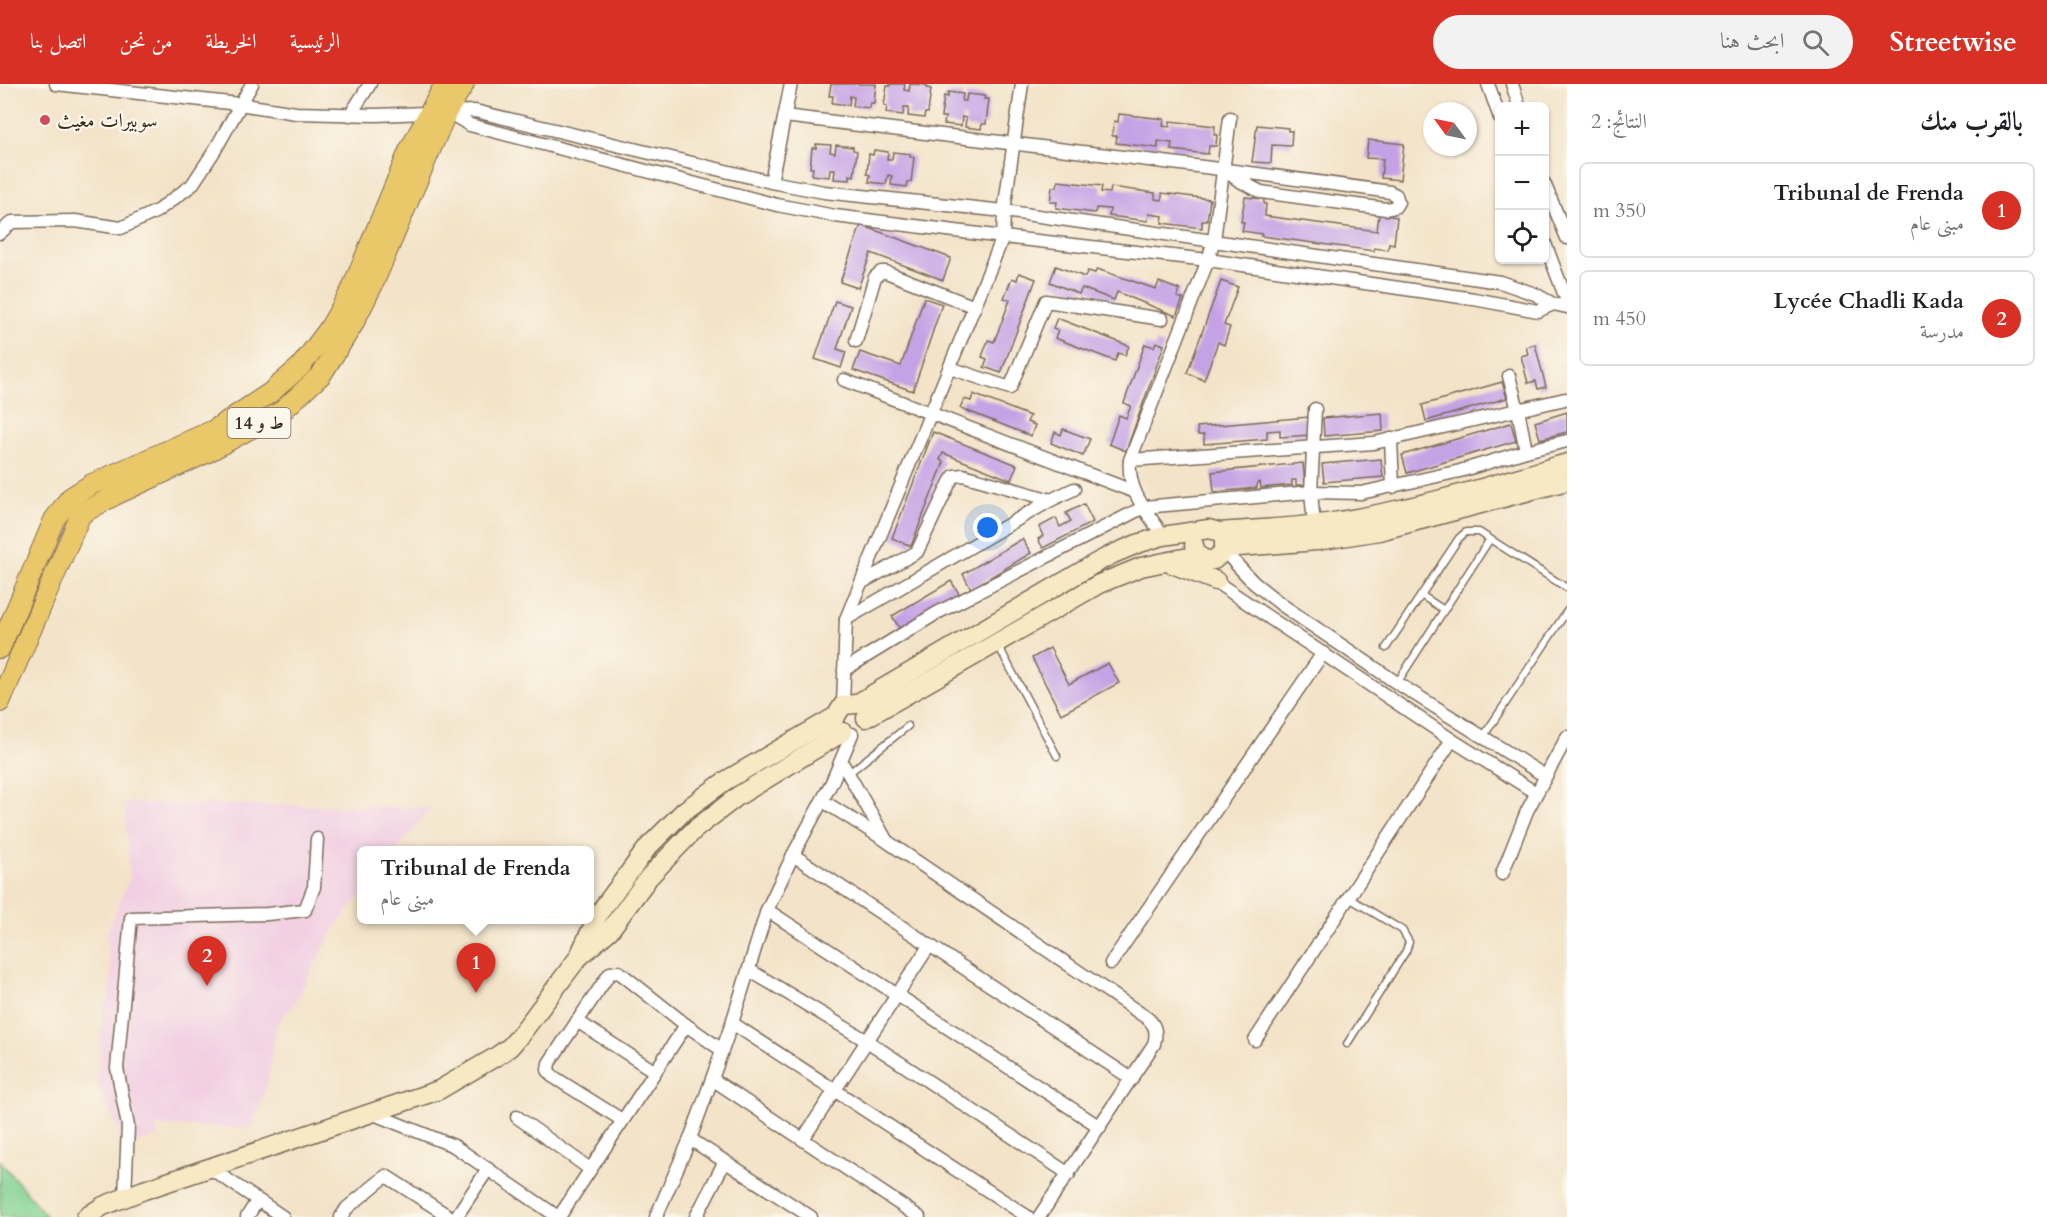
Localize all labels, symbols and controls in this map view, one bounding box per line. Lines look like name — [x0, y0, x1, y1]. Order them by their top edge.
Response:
search box — [1433, 15, 1853, 69]
text: Streetwise — [1889, 23, 2017, 61]
text: ابحث هنا — [1720, 26, 1784, 56]
icon: search — [1799, 26, 1832, 59]
text: اتصل بنا — [30, 27, 86, 56]
text: من نحن — [119, 27, 173, 56]
text: الخريطة — [206, 27, 257, 56]
text: الرئيسية — [290, 27, 340, 56]
north arrow — [1423, 102, 1477, 156]
map controls — [1495, 102, 1549, 264]
button: + — [1495, 102, 1549, 156]
text: بالقرب منك — [1920, 104, 2023, 139]
place label: سوبيرات مغيث — [57, 107, 158, 134]
text: النتائج: 2 — [1591, 108, 1647, 135]
marker: سوبيرات مغيث — [38, 113, 52, 127]
button: − — [1495, 156, 1549, 210]
text: Tribunal de Frenda — [1773, 178, 1964, 208]
text: 350 m — [1593, 197, 1646, 224]
text: 1 — [1996, 197, 2007, 224]
button: locate — [1495, 210, 1549, 264]
text: مبنى عام — [1910, 210, 1964, 237]
text: Lycée Chadli Kada — [1773, 286, 1964, 316]
text: 450 m — [1593, 305, 1646, 332]
text: 2 — [1996, 305, 2007, 332]
text: مدرسة — [1920, 318, 1964, 345]
road number: ط و 14 — [228, 408, 290, 438]
your location — [973, 513, 1002, 542]
popup — [357, 846, 594, 924]
text: Tribunal de Frenda — [380, 853, 571, 883]
text: مبنى عام — [380, 885, 434, 912]
pin: 2 — [188, 936, 226, 986]
pin: 1 — [456, 944, 496, 993]

